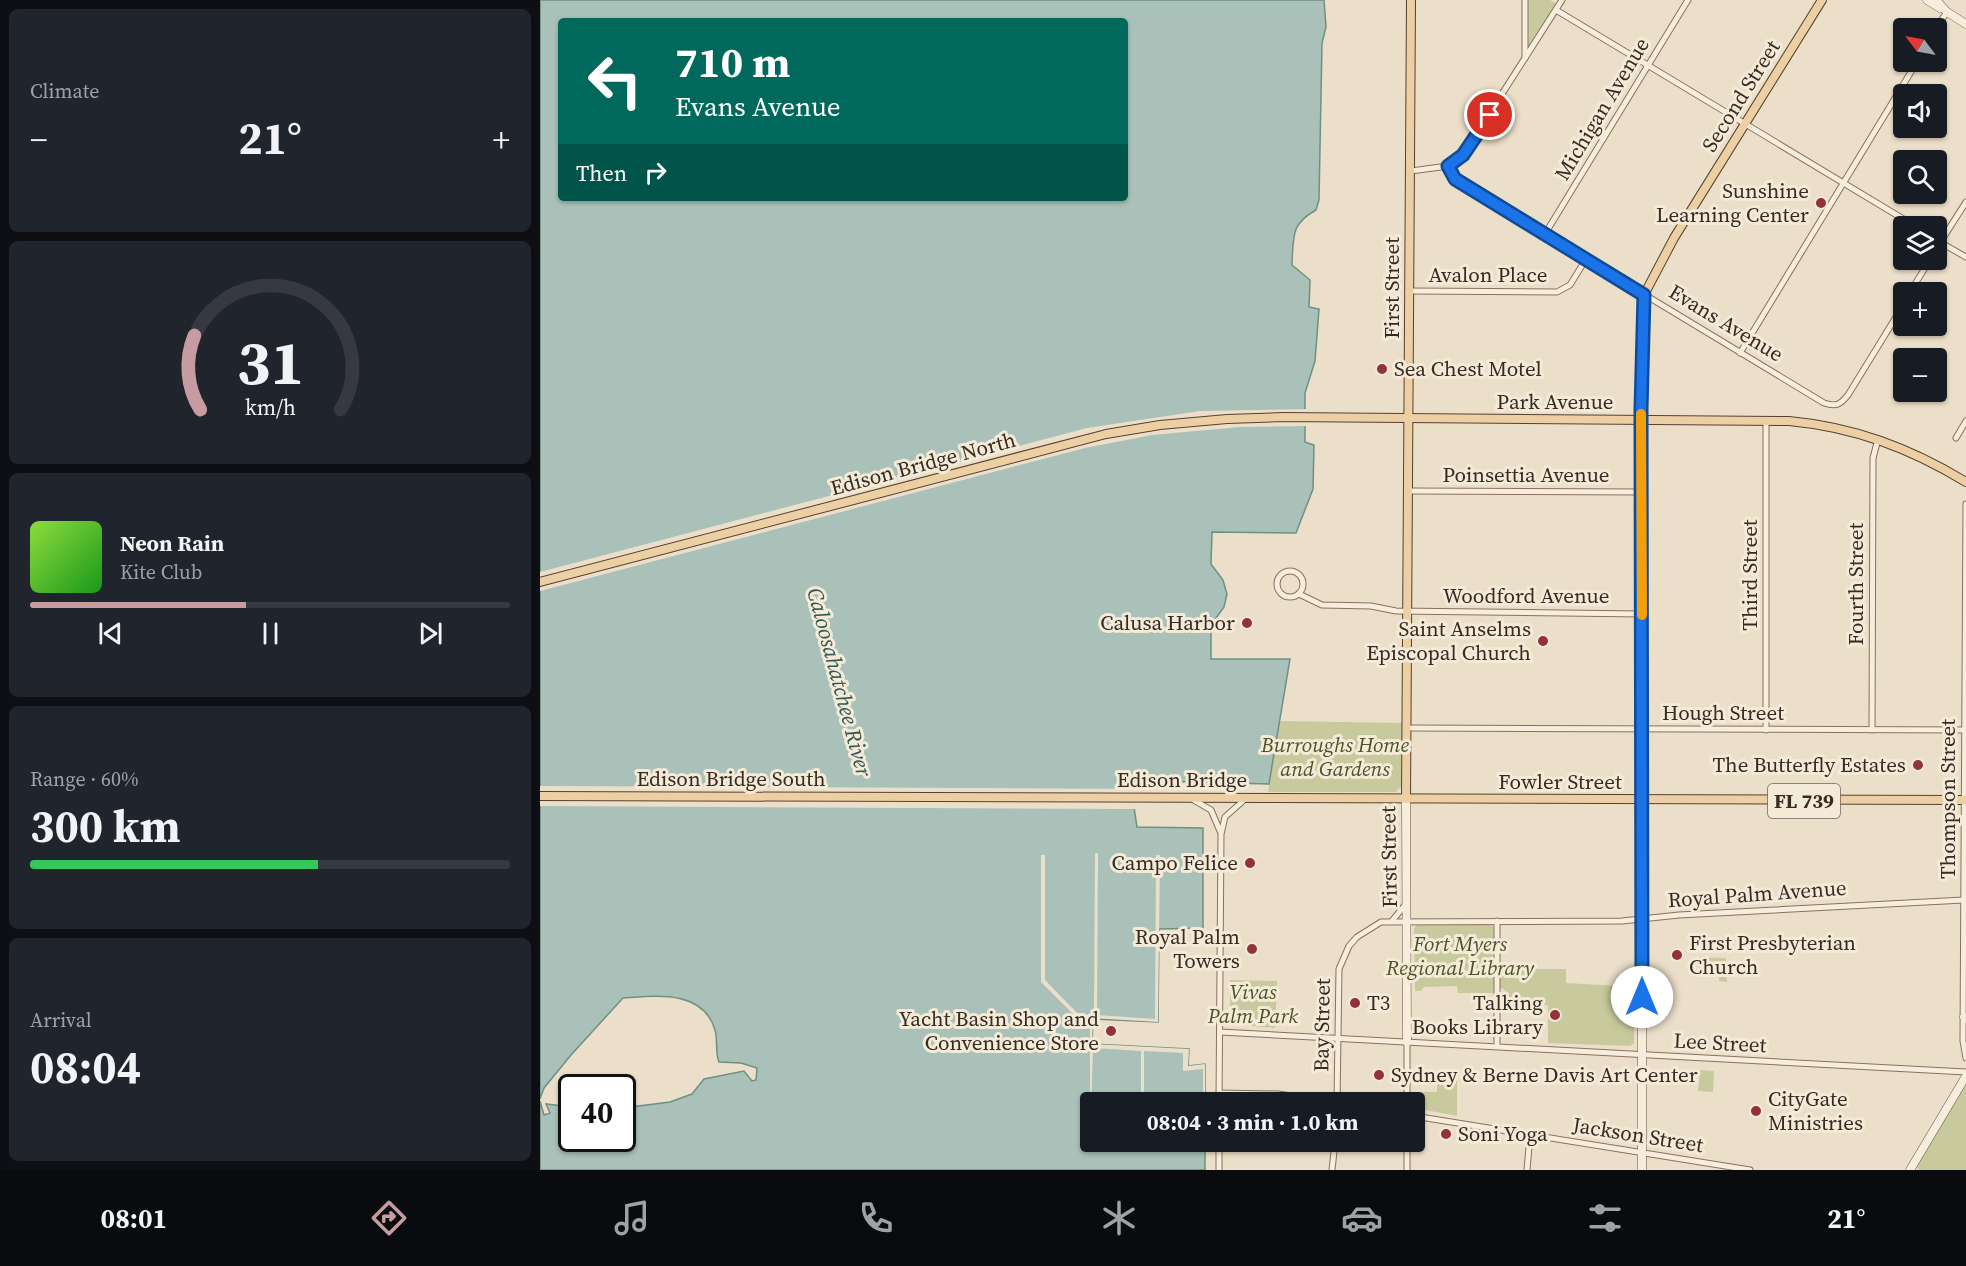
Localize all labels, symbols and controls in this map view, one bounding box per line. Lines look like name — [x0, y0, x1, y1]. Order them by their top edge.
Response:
north arrow — [1893, 18, 1947, 72]
map controls — [1893, 18, 1947, 402]
street label: Michigan Avenue — [1548, 32, 1656, 186]
text: 710 m — [675, 33, 790, 91]
street label: Second Street — [1695, 34, 1787, 157]
icon: left — [576, 42, 654, 120]
text: Climate — [30, 77, 99, 105]
button: sound — [1893, 84, 1947, 138]
text: Evans Avenue — [675, 88, 841, 125]
pin — [1464, 89, 1515, 140]
icon: arrive — [1473, 98, 1506, 131]
text: 21° — [238, 107, 302, 169]
text: − — [30, 117, 48, 162]
text: + — [492, 117, 510, 162]
button: search — [1893, 150, 1947, 204]
icon: right — [639, 156, 672, 189]
text: Then — [576, 158, 627, 188]
place label: Sunshine Learning Center — [1656, 176, 1809, 229]
marker: Sunshine Learning Center — [1814, 196, 1828, 210]
button: layers — [1893, 216, 1947, 270]
street label: First Street — [1377, 237, 1406, 339]
street label: Avalon Place — [1428, 260, 1548, 289]
street label: Evans Avenue — [1664, 277, 1789, 368]
button: + — [1893, 282, 1947, 336]
text: 31 — [236, 319, 304, 405]
button: − — [1893, 348, 1947, 402]
place label: Sea Chest Motel — [1394, 354, 1542, 383]
marker: Sea Chest Motel — [1375, 362, 1389, 376]
street label: Park Avenue — [1497, 387, 1613, 416]
text: km/h — [244, 393, 296, 422]
street label: Edison Bridge North — [827, 425, 1019, 502]
street label: Poinsettia Avenue — [1443, 460, 1609, 489]
street label: Third Street — [1735, 519, 1764, 631]
street label: Fourth Street — [1841, 522, 1870, 645]
text: Neon Rain — [120, 528, 224, 558]
text: Kite Club — [120, 558, 202, 586]
street label: Woodford Avenue — [1443, 581, 1609, 610]
water label: Caloosahatchee River — [800, 584, 880, 781]
place label: Calusa Harbor — [1100, 608, 1235, 637]
place label: Saint Anselms Episcopal Church — [1366, 614, 1531, 667]
marker: Calusa Harbor — [1240, 616, 1254, 630]
icon: previous — [94, 617, 127, 650]
icon: pause — [254, 617, 287, 650]
icon: next — [414, 617, 447, 650]
marker: Saint Anselms Episcopal Church — [1536, 634, 1550, 648]
street label: Hough Street — [1662, 698, 1784, 727]
street label: Thompson Street — [1933, 719, 1962, 879]
park label: Burroughs Home and Gardens — [1260, 730, 1410, 783]
place label: The Butterfly Estates — [1712, 750, 1906, 779]
marker: The Butterfly Estates — [1911, 758, 1925, 772]
street label: Edison Bridge South — [636, 764, 826, 793]
text: Range · 60% — [30, 765, 139, 793]
street label: Edison Bridge — [1117, 765, 1247, 794]
street label: Fowler Street — [1498, 767, 1622, 796]
road number: FL 739 — [1768, 784, 1840, 818]
text: 300 km — [30, 795, 181, 857]
street label: First Street — [1373, 806, 1404, 908]
place label: Campo Felice — [1112, 848, 1238, 877]
marker: Campo Felice — [1243, 856, 1257, 870]
street label: Royal Palm Avenue — [1667, 873, 1847, 914]
place label: Royal Palm Towers — [1135, 922, 1240, 975]
place label: First Presbyterian Church — [1689, 928, 1856, 981]
park label: Fort Myers Regional Library — [1385, 929, 1535, 982]
marker: Royal Palm Towers — [1245, 942, 1259, 956]
marker: First Presbyterian Church — [1670, 948, 1684, 962]
position arrow — [1610, 965, 1674, 1029]
park label: Vivas Palm Park — [1207, 977, 1298, 1030]
street label: Bay Street — [1306, 978, 1337, 1072]
place label: T3 — [1367, 988, 1390, 1017]
place label: Talking Books Library — [1412, 988, 1543, 1041]
marker: T3 — [1348, 996, 1362, 1010]
place label: Yacht Basin Shop and Convenience Store — [899, 1004, 1099, 1057]
text: Arrival — [30, 1006, 92, 1034]
marker: Talking Books Library — [1548, 1008, 1562, 1022]
marker: Yacht Basin Shop and Convenience Store — [1104, 1024, 1118, 1038]
street label: Lee Street — [1673, 1026, 1767, 1059]
text: 08:04 — [30, 1036, 141, 1098]
place label: Sydney & Berne Davis Art Center — [1391, 1060, 1698, 1089]
marker: Sydney & Berne Davis Art Center — [1372, 1068, 1386, 1082]
speed limit sign: 40 — [558, 1074, 636, 1152]
place label: CityGate Ministries — [1768, 1084, 1863, 1137]
marker: CityGate Ministries — [1749, 1104, 1763, 1118]
text: 08:04 · 3 min · 1.0 km — [1147, 1107, 1358, 1137]
street label: Jackson Street — [1570, 1110, 1706, 1159]
place label: Soni Yoga — [1458, 1119, 1548, 1148]
marker: Soni Yoga — [1439, 1127, 1453, 1141]
icon: directions — [368, 1197, 410, 1239]
icon: music — [611, 1197, 653, 1239]
icon: phone — [855, 1197, 897, 1239]
icon: climate — [1098, 1197, 1140, 1239]
icon: car — [1341, 1197, 1383, 1239]
icon: filters — [1584, 1197, 1626, 1239]
text: 08:01 — [101, 1200, 167, 1237]
text: 21° — [1827, 1200, 1865, 1237]

